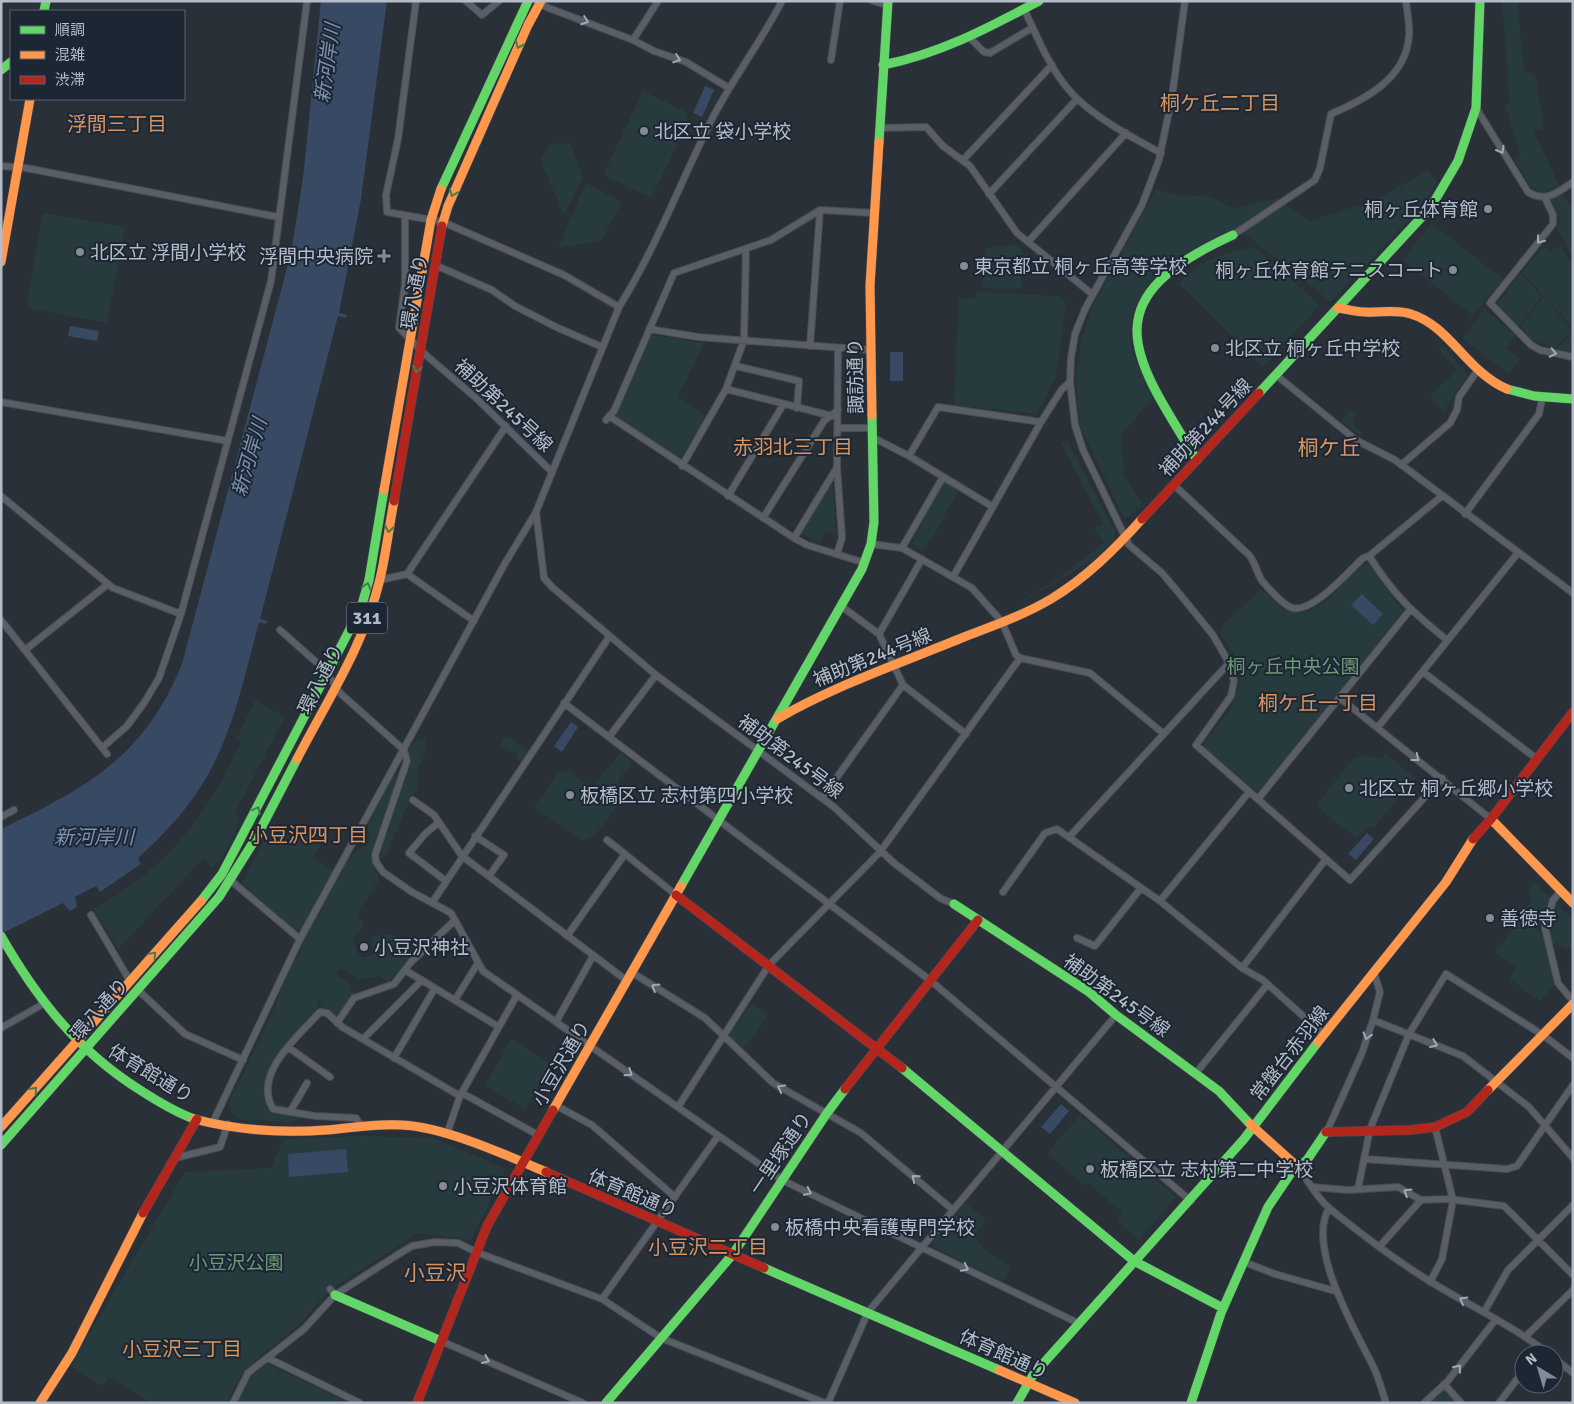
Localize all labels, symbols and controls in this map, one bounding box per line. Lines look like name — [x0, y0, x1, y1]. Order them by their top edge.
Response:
legend — [10, 10, 185, 100]
one-way arrow — [580, 15, 589, 25]
water label: 新河岸川 — [310, 20, 346, 104]
text: 順調 — [55, 21, 85, 39]
one-way arrow — [514, 40, 525, 49]
text: 混雑 — [55, 46, 85, 64]
one-way arrow — [673, 53, 681, 63]
text: 渋滞 — [55, 71, 85, 89]
district label: 桐ケ丘二丁目 — [1160, 91, 1280, 116]
district label: 浮間三丁目 — [67, 112, 167, 137]
place label: 北区立 袋小学校 — [654, 120, 791, 144]
marker: 北区立 袋小学校 — [638, 125, 650, 137]
one-way arrow — [1495, 144, 1505, 153]
one-way arrow — [449, 188, 459, 197]
place label: 桐ヶ丘体育館 — [1364, 198, 1478, 222]
marker: 桐ヶ丘体育館 — [1482, 203, 1494, 215]
one-way arrow — [1537, 235, 1546, 244]
place label: 北区立 浮間小学校 — [90, 241, 246, 265]
place label: 浮間中央病院 — [259, 245, 373, 269]
marker: 北区立 浮間小学校 — [74, 246, 86, 258]
marker: 浮間中央病院 — [377, 249, 391, 263]
street label: 環八通り — [397, 253, 433, 332]
place label: 東京都立 桐ヶ丘高等学校 — [974, 255, 1187, 279]
place label: 桐ヶ丘体育館テニスコート — [1215, 259, 1443, 283]
marker: 東京都立 桐ヶ丘高等学校 — [958, 260, 970, 272]
marker: 桐ヶ丘体育館テニスコート — [1447, 264, 1459, 276]
place label: 北区立 桐ヶ丘中学校 — [1225, 337, 1400, 361]
street label: 諏訪通り — [843, 338, 869, 414]
marker: 北区立 桐ヶ丘中学校 — [1209, 342, 1221, 354]
one-way arrow — [1549, 347, 1558, 358]
street label: 補助第245号線 — [449, 354, 557, 457]
one-way arrow — [412, 365, 422, 373]
street label: 補助第244号線 — [1154, 374, 1257, 482]
water label: 新河岸川 — [226, 413, 273, 499]
district label: 赤羽北三丁目 — [733, 435, 853, 460]
district label: 桐ケ丘 — [1298, 435, 1361, 461]
one-way arrow — [384, 525, 394, 534]
one-way arrow — [362, 582, 372, 591]
road number: 311 — [347, 602, 387, 634]
street label: 補助第244号線 — [810, 623, 935, 693]
street label: 環八通り — [293, 640, 349, 719]
park label: 桐ヶ丘中央公園 — [1226, 655, 1360, 679]
district label: 桐ケ丘一丁目 — [1258, 691, 1378, 716]
street label: 補助第245号線 — [733, 709, 848, 804]
one-way arrow — [1410, 752, 1419, 760]
place label: 北区立 桐ヶ丘郷小学校 — [1359, 777, 1553, 801]
marker: 北区立 桐ヶ丘郷小学校 — [1343, 782, 1355, 794]
place label: 板橋区立 志村第四小学校 — [580, 784, 793, 808]
marker: 板橋区立 志村第四小学校 — [564, 789, 576, 801]
one-way arrow — [251, 806, 261, 815]
district label: 小豆沢四丁目 — [248, 823, 368, 848]
water label: 新河岸川 — [54, 825, 136, 850]
place label: 善徳寺 — [1500, 907, 1557, 931]
marker: 善徳寺 — [1484, 912, 1496, 924]
place label: 小豆沢神社 — [374, 936, 469, 960]
marker: 小豆沢神社 — [358, 941, 370, 953]
street label: 補助第245号線 — [1058, 949, 1174, 1042]
one-way arrow — [147, 952, 156, 961]
street label: 環八通り — [65, 973, 134, 1046]
one-way arrow — [652, 983, 661, 993]
street label: 常盤台赤羽線 — [1245, 1001, 1334, 1106]
street label: 小豆沢通り — [528, 1016, 596, 1111]
one-way arrow — [1363, 1032, 1373, 1040]
one-way arrow — [1429, 1038, 1438, 1049]
street label: 体育館通り — [104, 1039, 197, 1109]
one-way arrow — [623, 1067, 633, 1076]
one-way arrow — [778, 1084, 787, 1094]
one-way arrow — [28, 1087, 37, 1096]
street label: 一里塚通り — [744, 1107, 817, 1200]
place label: 板橋区立 志村第二中学校 — [1100, 1158, 1313, 1182]
marker: 板橋区立 志村第二中学校 — [1084, 1163, 1096, 1175]
street label: 体育館通り — [584, 1164, 681, 1224]
place label: 小豆沢体育館 — [453, 1175, 567, 1199]
one-way arrow — [912, 1175, 921, 1184]
marker: 小豆沢体育館 — [437, 1180, 449, 1192]
one-way arrow — [803, 1186, 812, 1197]
one-way arrow — [1403, 1189, 1412, 1199]
place label: 板橋中央看護専門学校 — [785, 1216, 975, 1240]
marker: 板橋中央看護専門学校 — [769, 1221, 781, 1233]
district label: 小豆沢二丁目 — [648, 1235, 768, 1260]
park label: 小豆沢公園 — [188, 1251, 284, 1275]
district label: 小豆沢 — [404, 1260, 467, 1286]
one-way arrow — [960, 1262, 969, 1272]
one-way arrow — [1459, 1297, 1468, 1307]
street label: 体育館通り — [955, 1325, 1052, 1385]
district label: 小豆沢三丁目 — [122, 1337, 242, 1362]
north arrow — [1514, 1344, 1564, 1394]
text: N — [1522, 1349, 1540, 1369]
one-way arrow — [481, 1354, 490, 1365]
one-way arrow — [1452, 1365, 1460, 1374]

